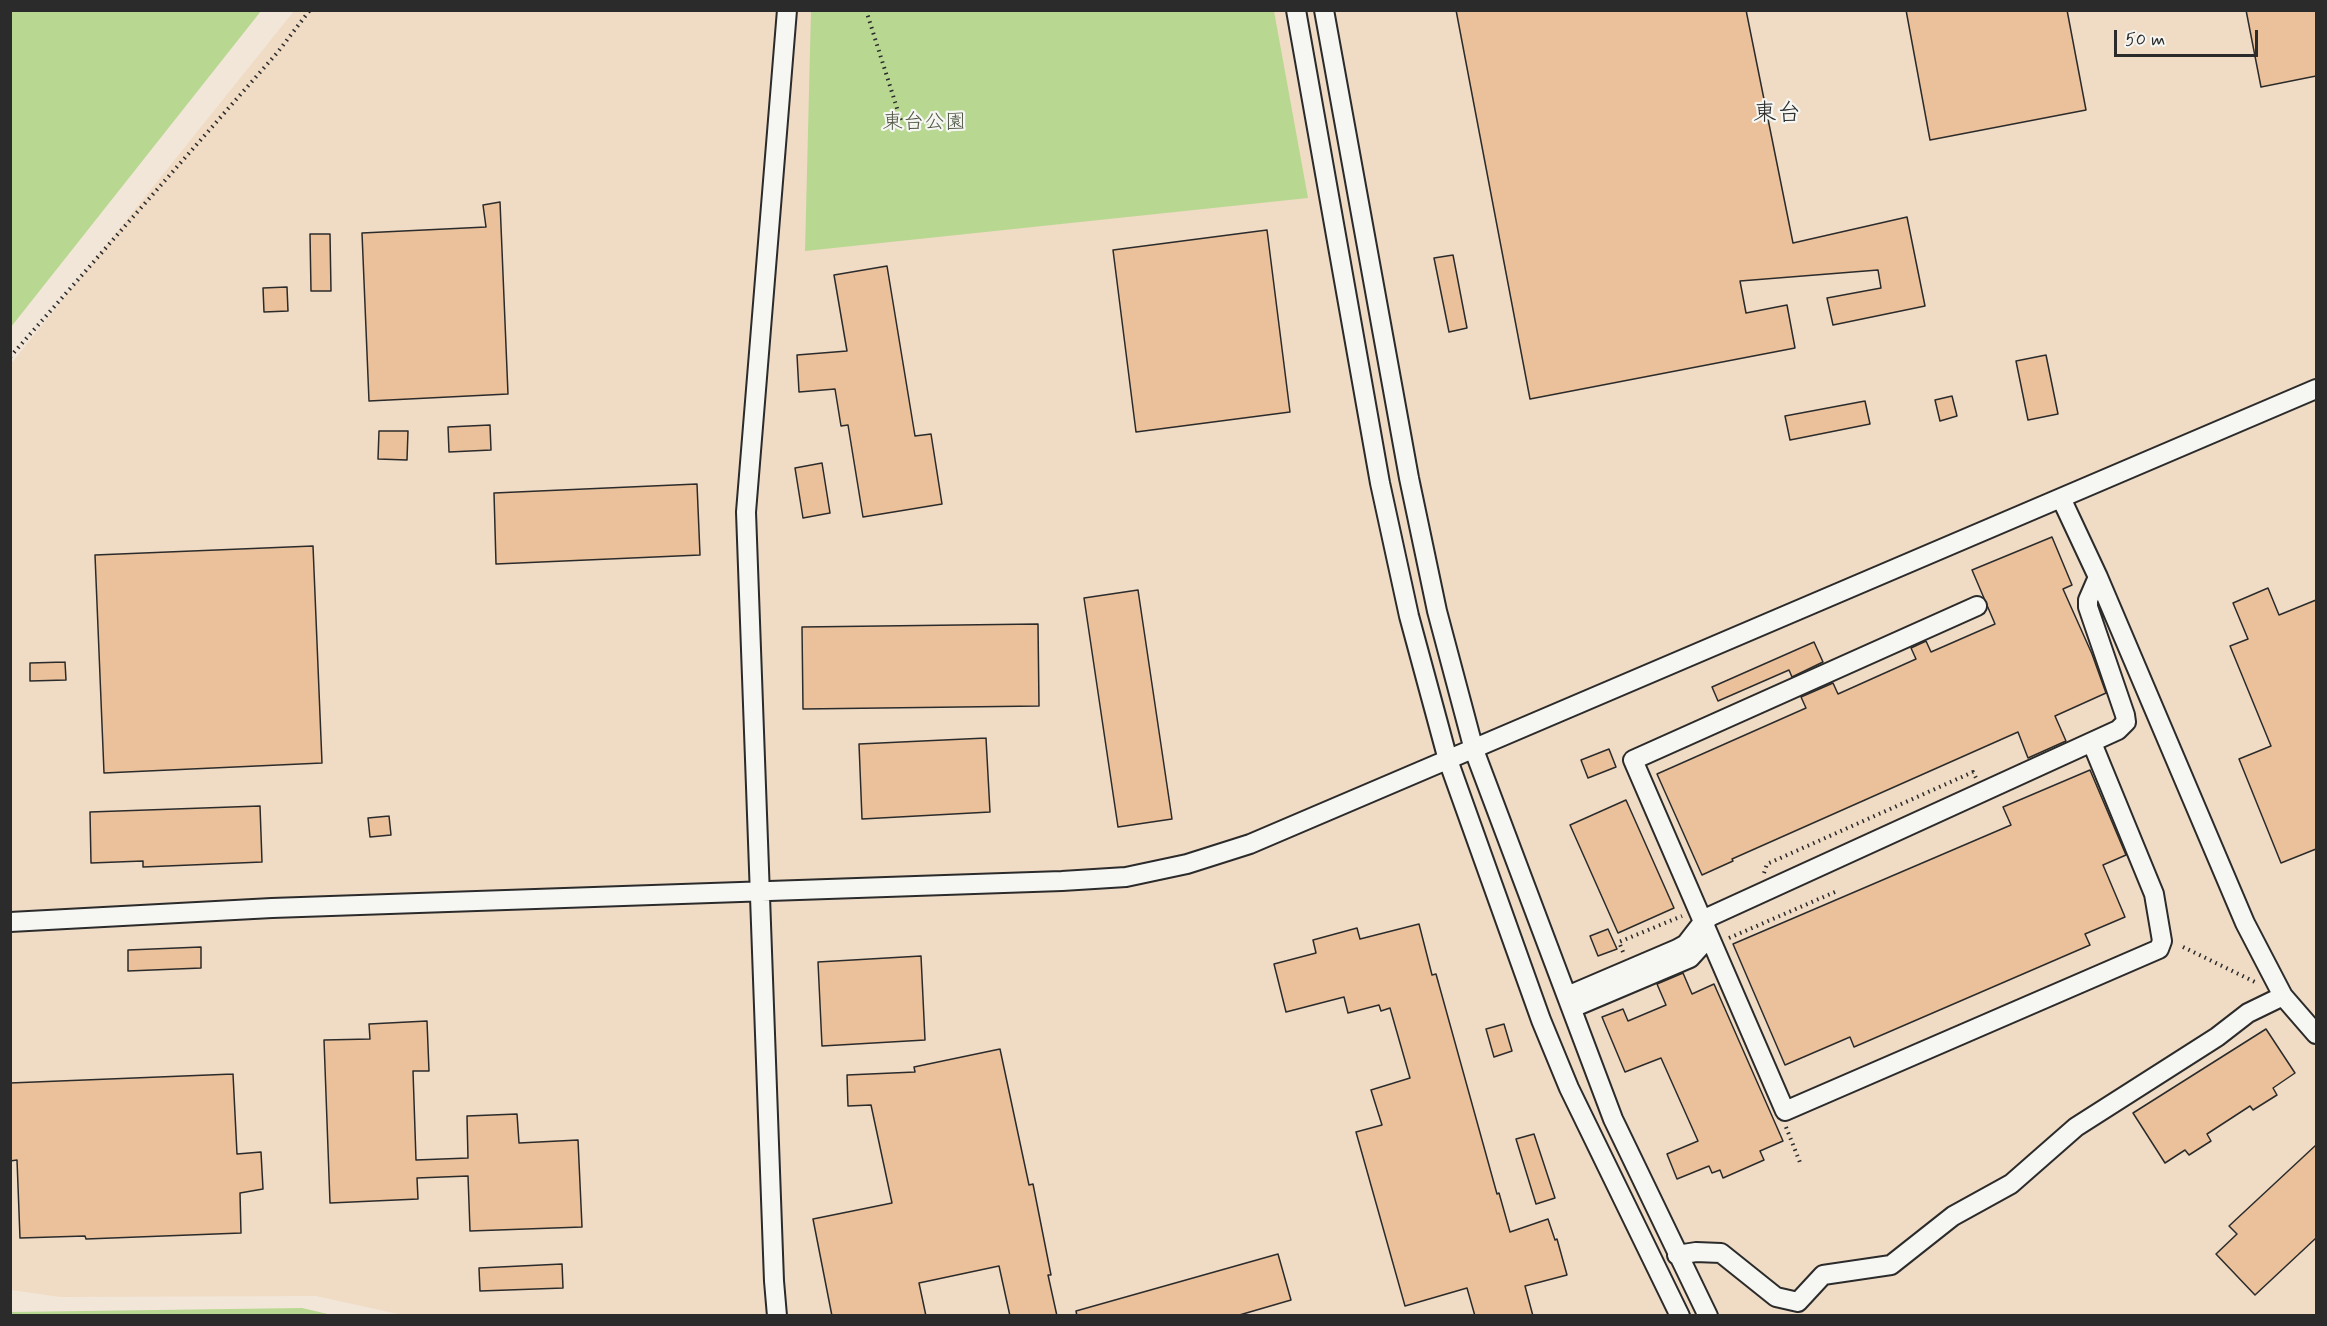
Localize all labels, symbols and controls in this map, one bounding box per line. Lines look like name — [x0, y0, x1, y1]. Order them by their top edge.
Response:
scale bar — [2117, 18, 2261, 56]
text: 50 m — [2125, 28, 2165, 52]
district label: 東台 — [1753, 101, 1801, 129]
park label: 東台公園 — [882, 111, 966, 137]

